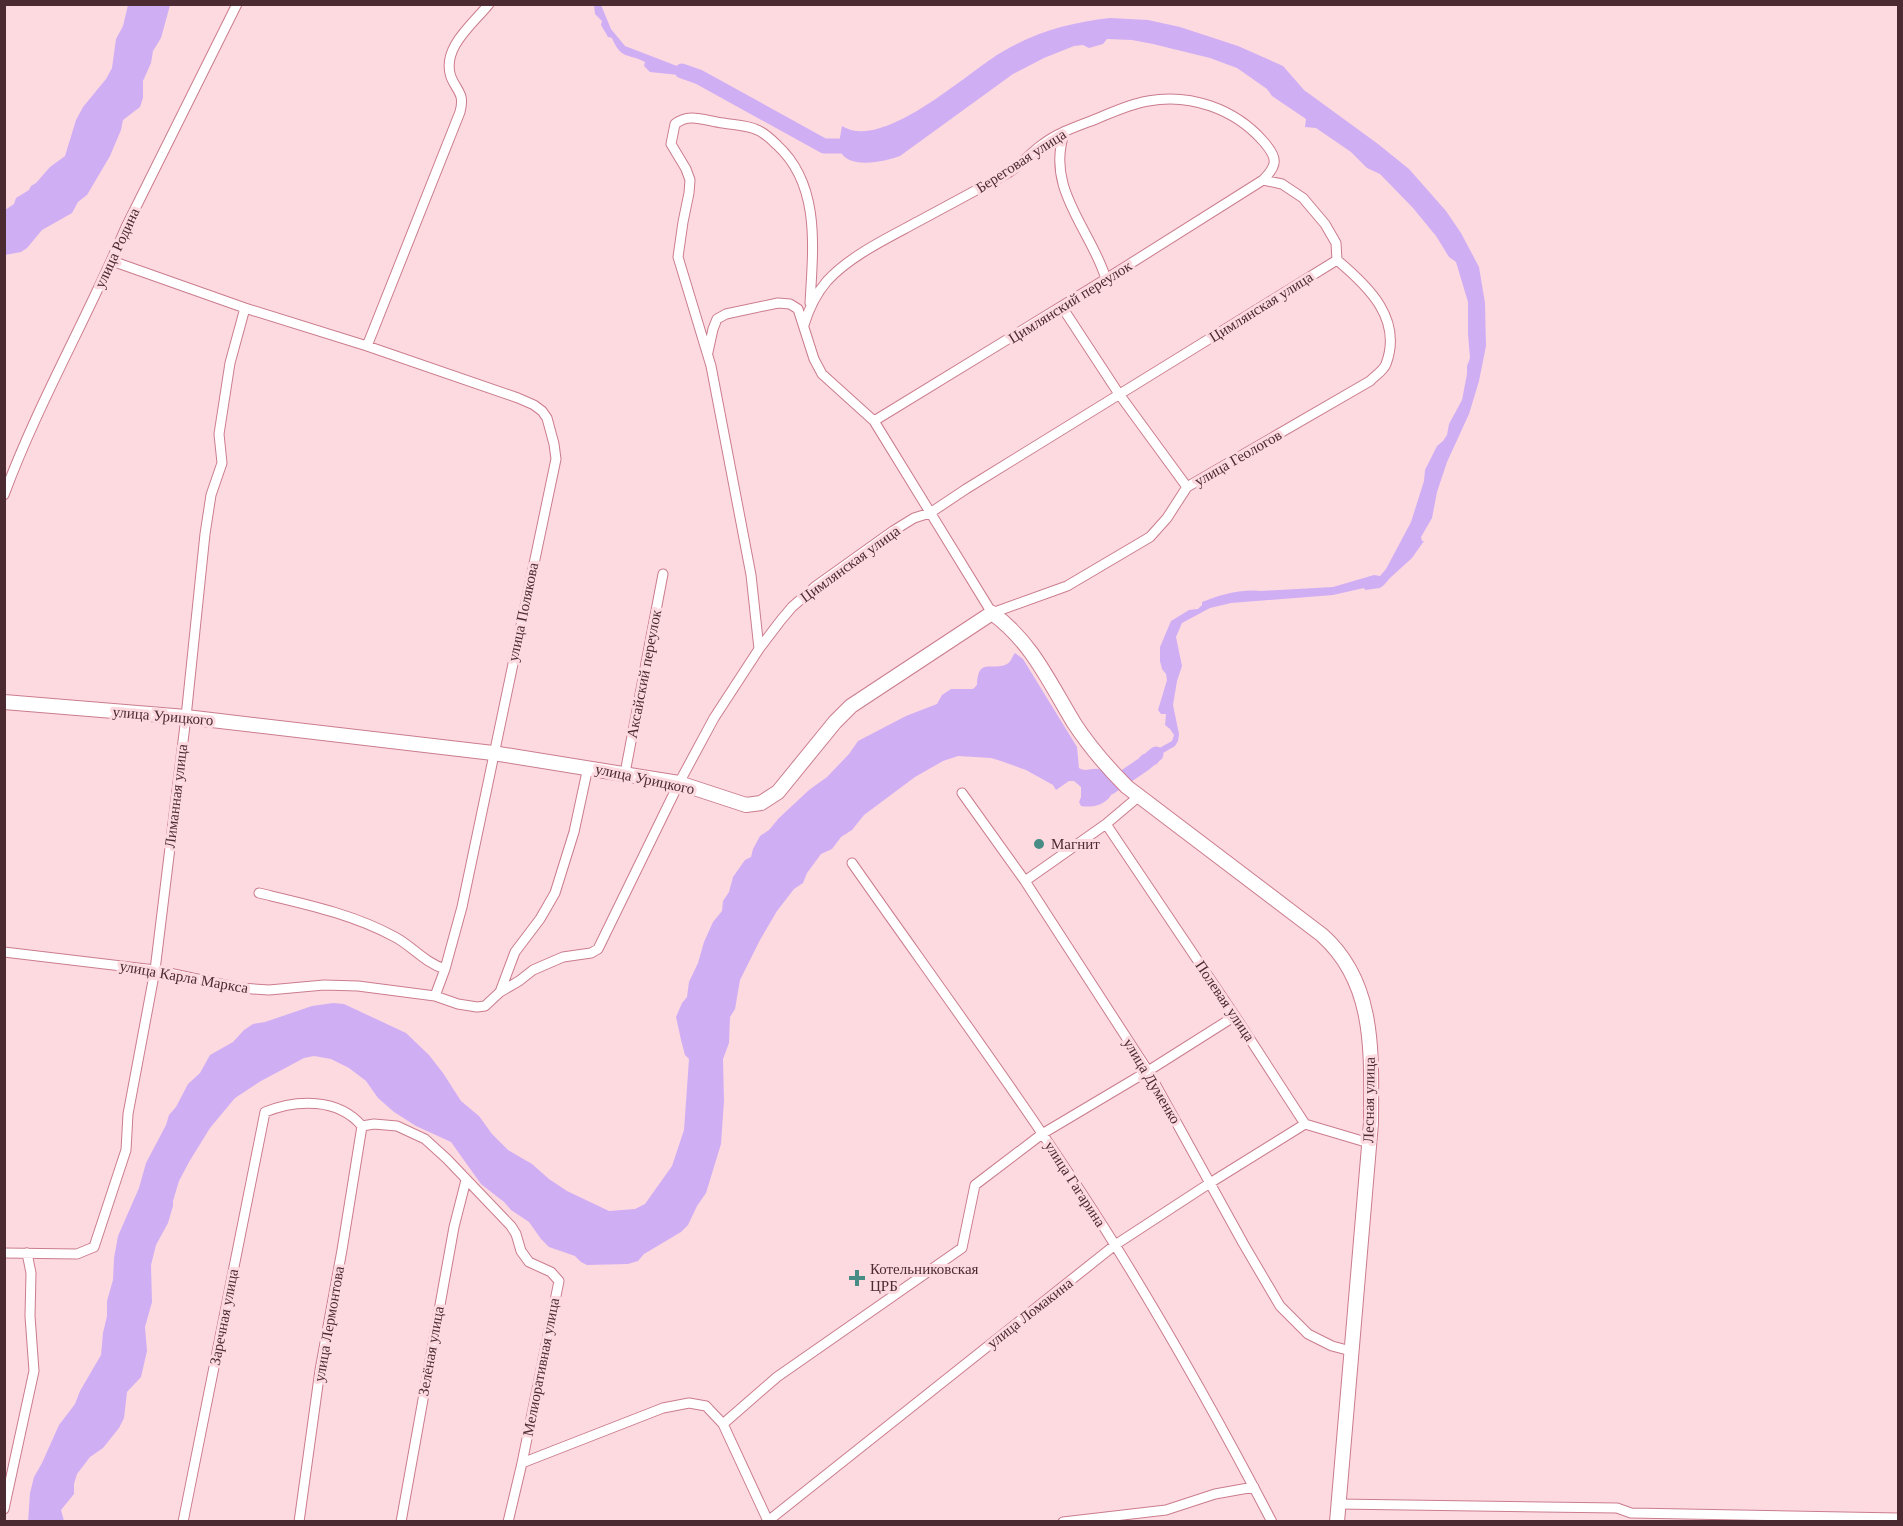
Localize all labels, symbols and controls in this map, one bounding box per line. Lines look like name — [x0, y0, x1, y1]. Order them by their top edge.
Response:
street label: Береговая улица — [973, 126, 1069, 196]
street label: улица Родина — [92, 205, 143, 290]
street label: Цимлянский переулок — [1006, 257, 1135, 346]
street label: Цимлянская улица — [1206, 269, 1316, 345]
street label: улица Геологов — [1192, 427, 1284, 489]
street label: Цимлянская улица — [797, 522, 903, 605]
street label: улица Полякова — [505, 561, 541, 663]
street label: Аксайский переулок — [624, 608, 664, 740]
street label: улица Урицкого — [112, 704, 214, 728]
street label: Лиманная улица — [162, 743, 190, 849]
street label: улица Урицкого — [594, 761, 696, 797]
place label: Магнит — [1051, 836, 1100, 852]
marker: Магнит — [1032, 837, 1046, 851]
street label: улица Карла Маркса — [118, 958, 250, 996]
street label: Полевая улица — [1192, 958, 1258, 1045]
street label: улица Думенко — [1120, 1036, 1184, 1126]
street label: Лесная улица — [1360, 1056, 1378, 1143]
street label: улица Гагарина — [1041, 1138, 1109, 1230]
place label: Котельниковская ЦРБ — [870, 1261, 979, 1294]
street label: улица Лермонтова — [311, 1265, 347, 1383]
street label: Заречная улица — [207, 1267, 241, 1367]
marker: Котельниковская ЦРБ — [848, 1269, 866, 1287]
street label: улица Ломакина — [984, 1275, 1076, 1351]
street label: Мелиоративная улица — [520, 1296, 562, 1438]
street label: Зелёная улица — [415, 1305, 447, 1397]

